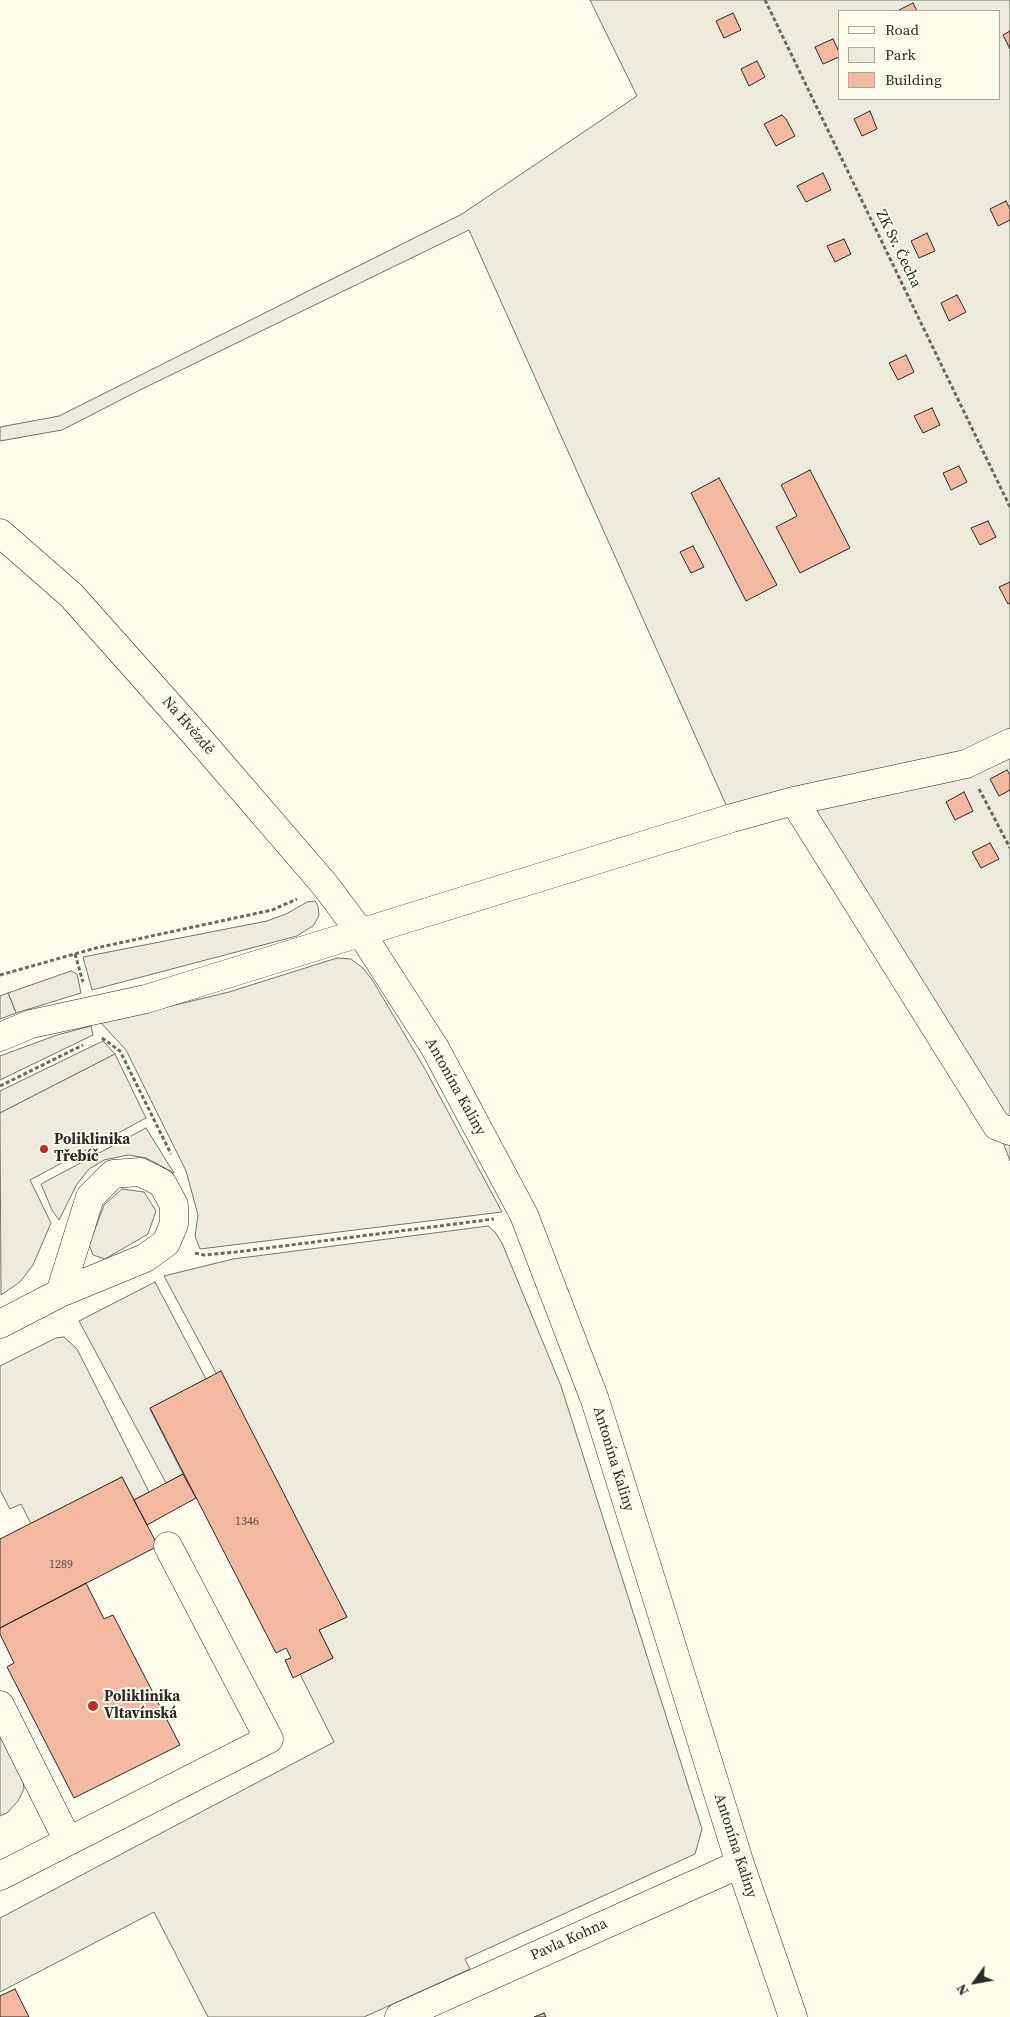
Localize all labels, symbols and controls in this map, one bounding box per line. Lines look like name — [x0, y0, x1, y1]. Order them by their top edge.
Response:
legend — [838, 10, 1000, 100]
text: Road — [885, 19, 919, 40]
text: Park — [885, 44, 916, 65]
text: Building — [885, 69, 942, 90]
street label: ZK Sv. Čecha — [871, 207, 925, 291]
street label: Na Hvězdě — [158, 693, 218, 759]
street label: Antonína Kaliny — [421, 1035, 489, 1139]
place label: Poliklinika Třebíč — [54, 1131, 130, 1166]
marker: Poliklinika Třebíč — [38, 1143, 50, 1155]
street label: Antonína Kaliny — [589, 1404, 637, 1514]
house number: 1346 — [235, 1515, 259, 1529]
house number: 1289 — [49, 1558, 73, 1572]
place label: Poliklinika Vltavínská — [104, 1688, 180, 1723]
marker: Poliklinika Vltavínská — [86, 1699, 100, 1713]
street label: Antonína Kaliny — [710, 1792, 760, 1900]
street label: Pavla Kohna — [528, 1915, 610, 1965]
north arrow — [950, 1957, 1000, 2007]
text: N — [951, 1980, 973, 2000]

